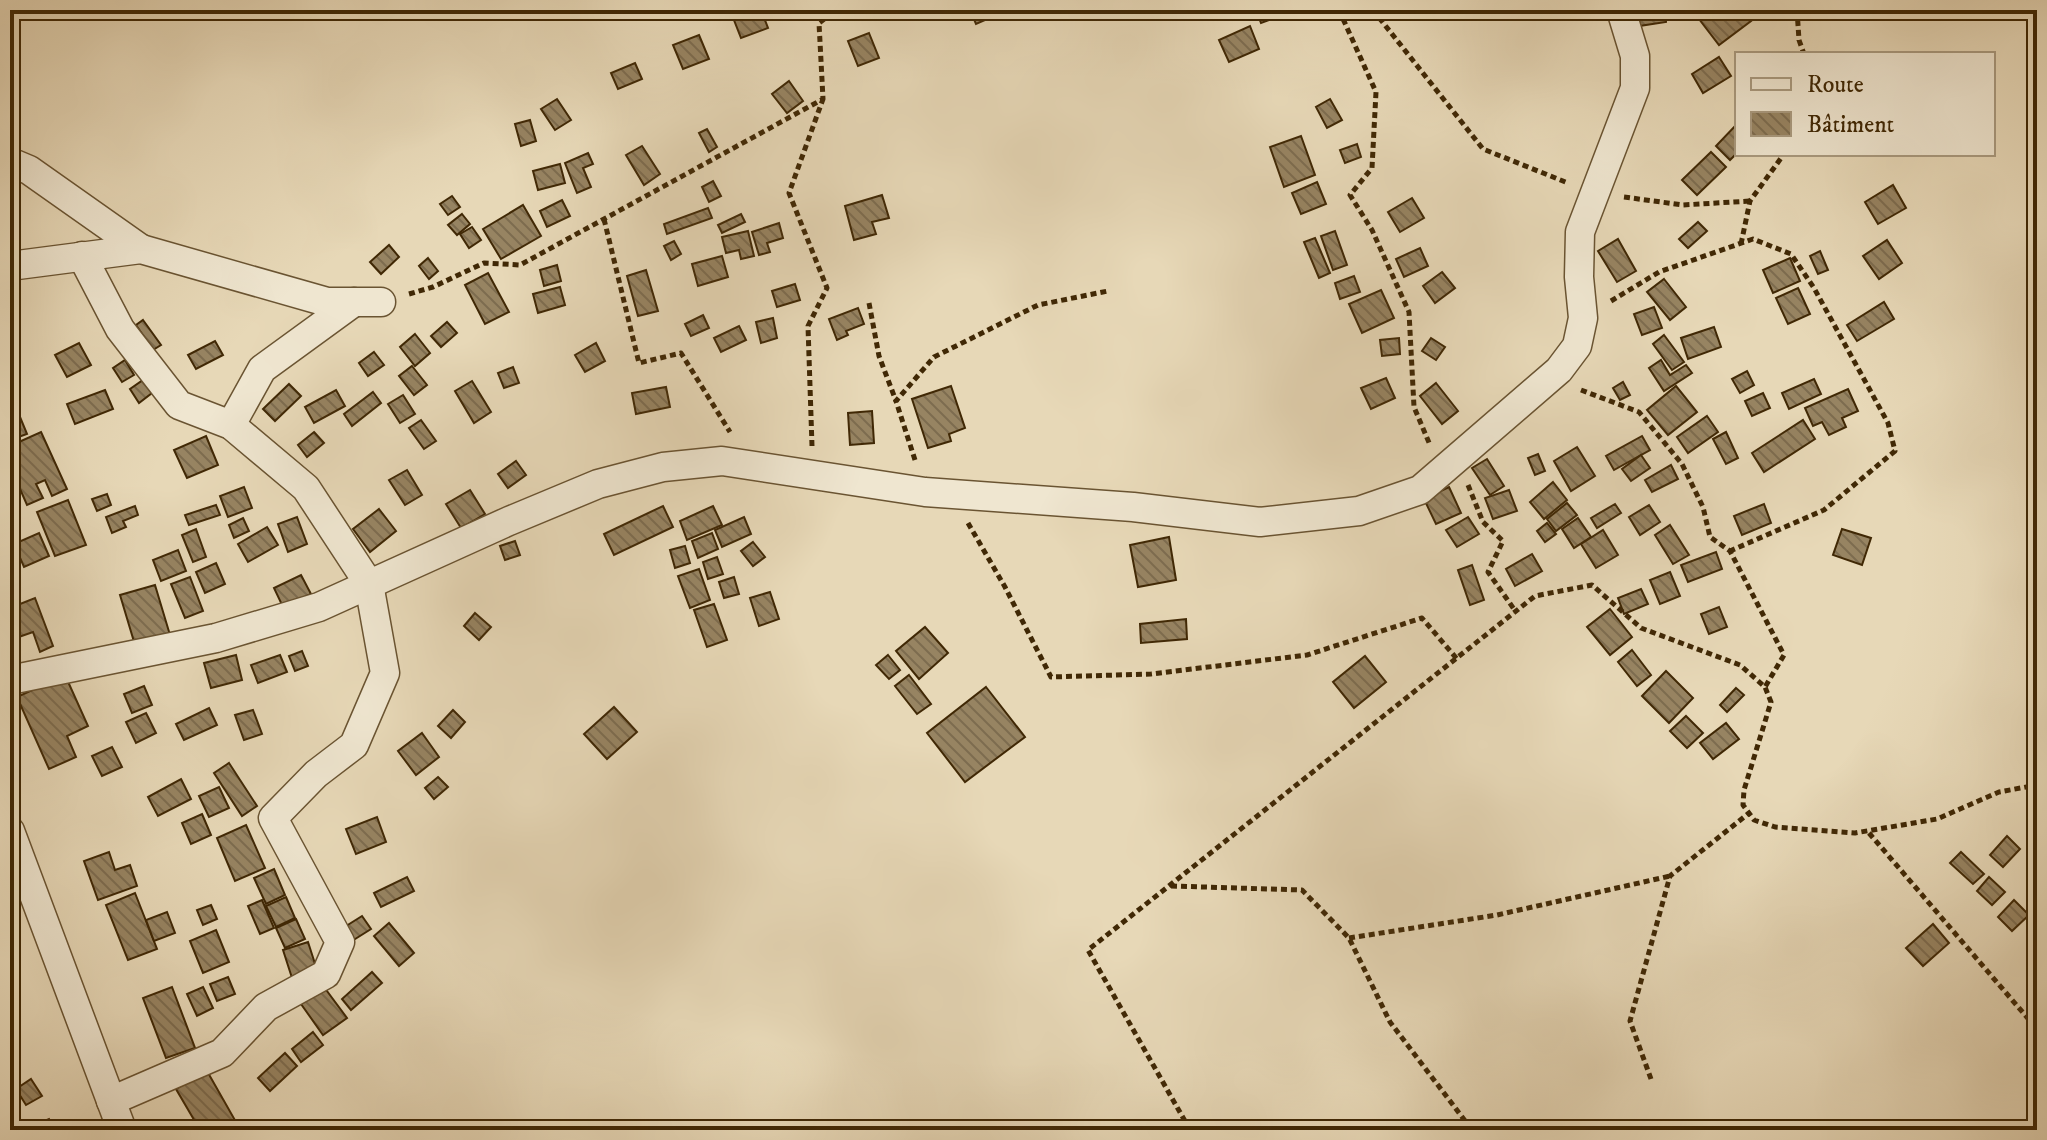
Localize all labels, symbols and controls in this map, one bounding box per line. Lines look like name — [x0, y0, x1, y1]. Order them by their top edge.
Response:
legend — [1735, 52, 1995, 156]
text: Route — [1807, 70, 1864, 100]
text: Bâtiment — [1807, 110, 1895, 140]

